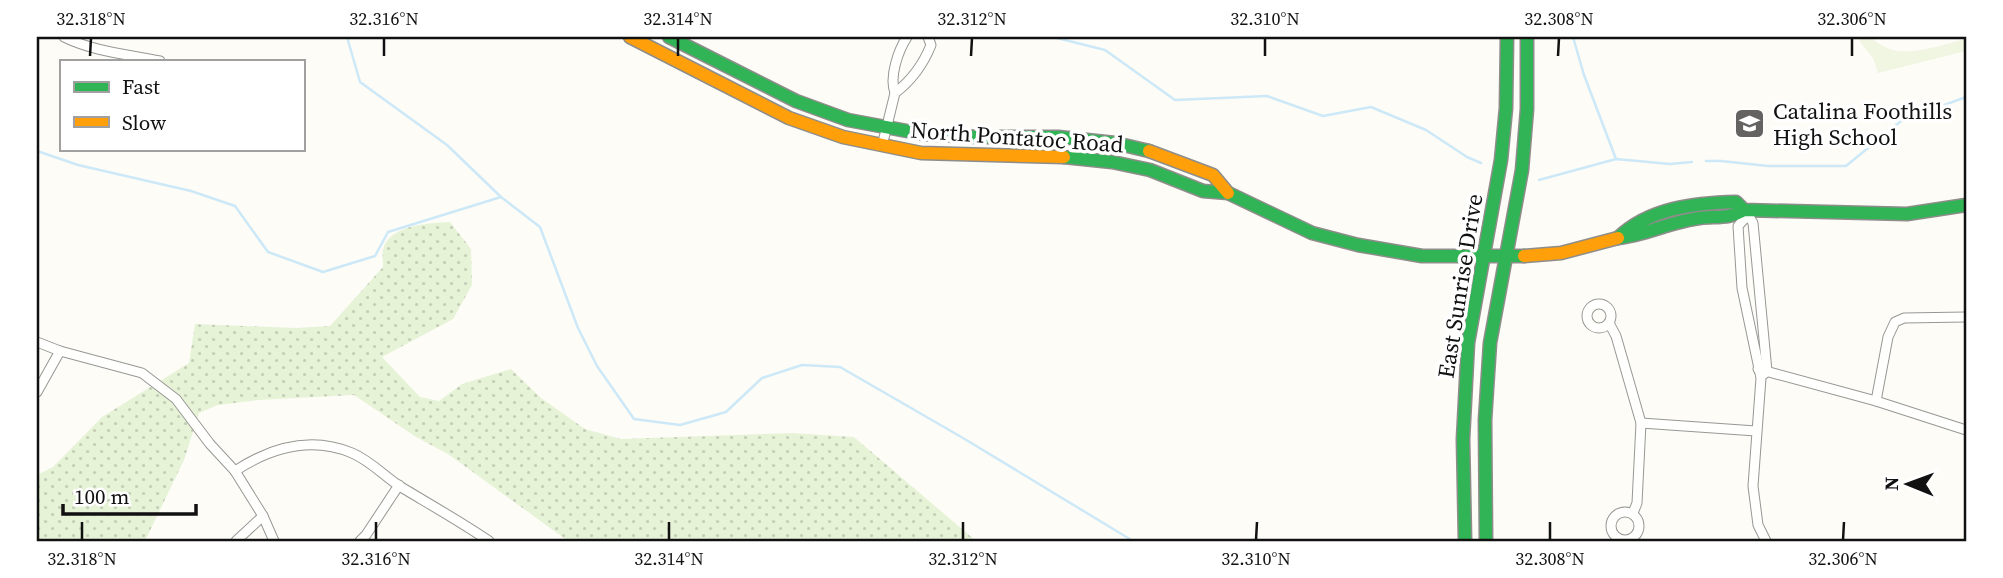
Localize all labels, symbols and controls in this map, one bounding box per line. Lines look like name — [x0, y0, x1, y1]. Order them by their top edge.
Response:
text: 32.318°N — [56, 6, 126, 31]
text: 32.316°N — [349, 6, 419, 31]
text: 32.314°N — [643, 6, 713, 31]
text: 32.312°N — [937, 6, 1007, 31]
text: 32.310°N — [1230, 6, 1300, 31]
text: 32.308°N — [1524, 6, 1594, 31]
text: 32.306°N — [1817, 6, 1887, 31]
legend — [60, 60, 304, 150]
text: Fast — [122, 72, 160, 101]
place label: Catalina Foothills High School — [1773, 95, 1952, 153]
school or university icon: Catalina Foothills High School — [1733, 107, 1767, 141]
text: Slow — [122, 108, 166, 137]
street label: North Pontatoc Road — [909, 114, 1125, 160]
street label: East Sunrise Drive — [1430, 191, 1490, 381]
north arrow — [1874, 448, 1944, 518]
scale bar — [63, 473, 196, 517]
text: N — [1878, 476, 1904, 491]
text: 100 m — [74, 482, 129, 511]
text: 32.318°N — [47, 546, 117, 571]
text: 32.316°N — [341, 546, 411, 571]
text: 32.314°N — [634, 546, 704, 571]
text: 32.312°N — [928, 546, 998, 571]
text: 32.310°N — [1221, 546, 1291, 571]
text: 32.308°N — [1515, 546, 1585, 571]
text: 32.306°N — [1808, 546, 1878, 571]

